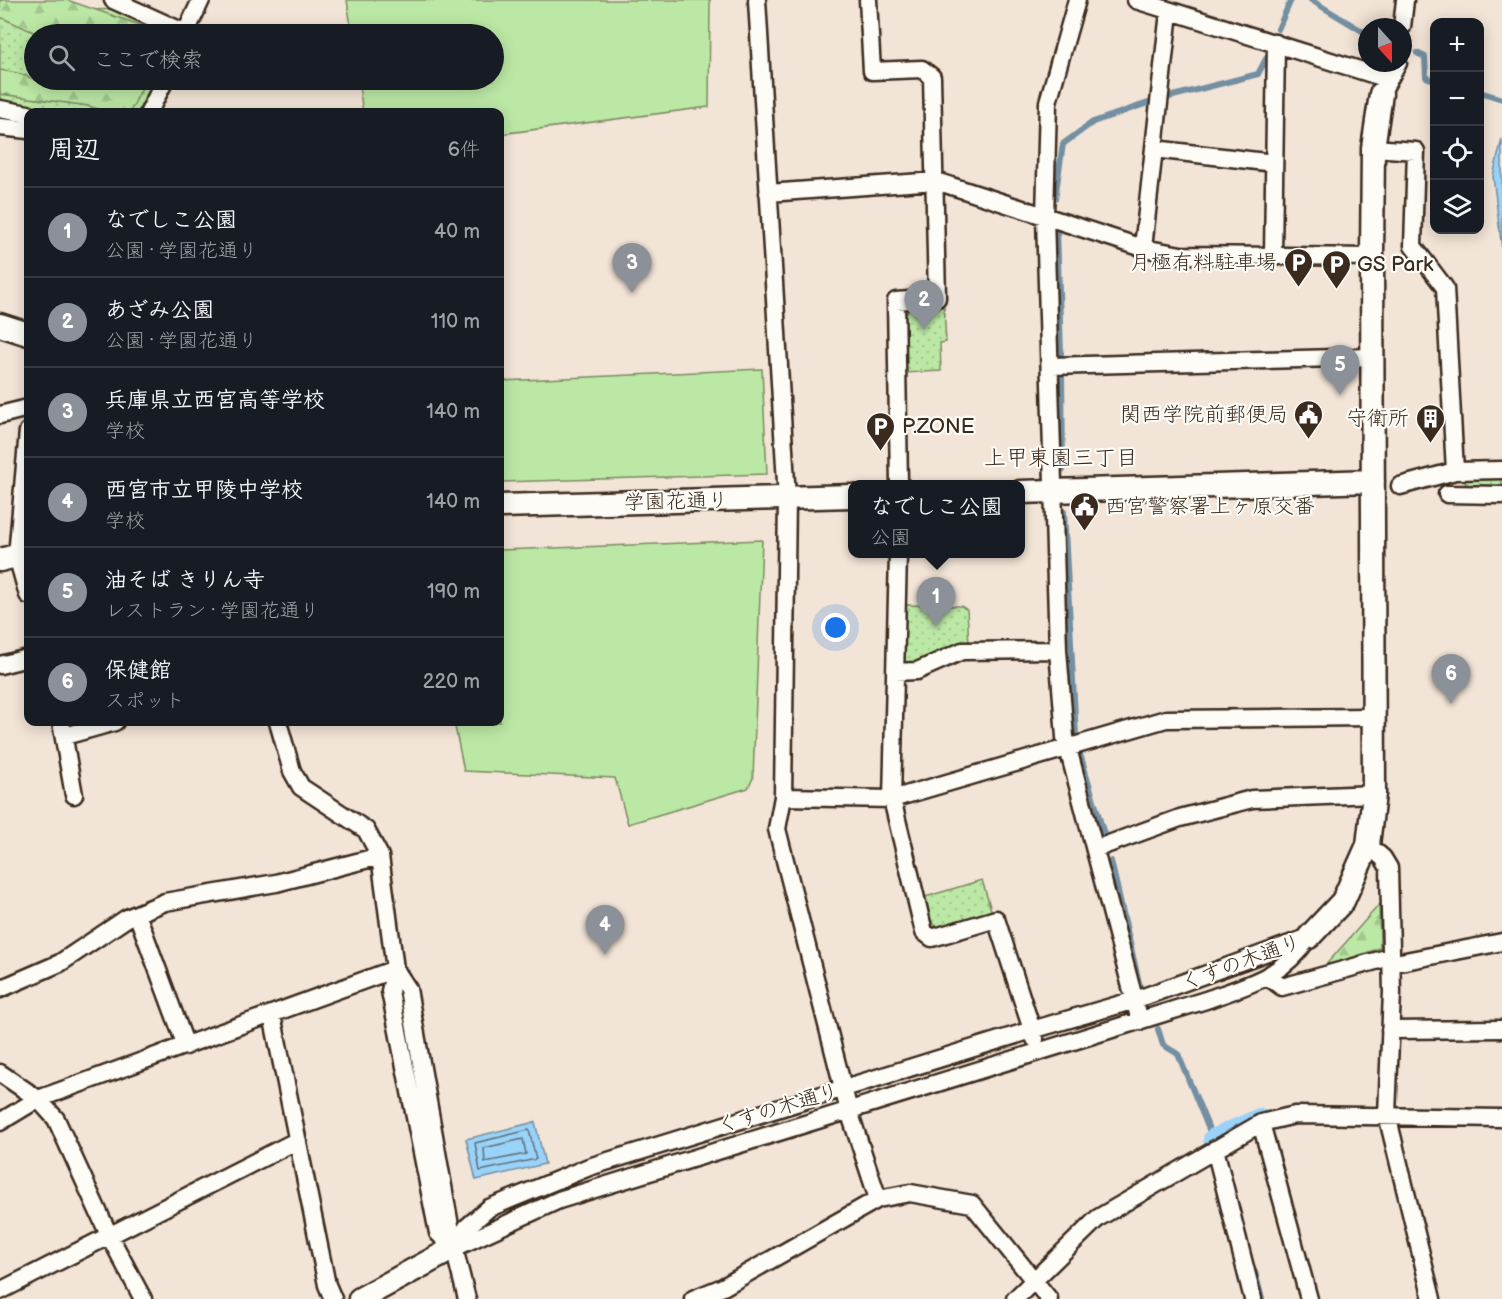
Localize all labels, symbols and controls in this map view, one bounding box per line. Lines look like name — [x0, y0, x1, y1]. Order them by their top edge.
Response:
north arrow — [1358, 18, 1412, 72]
map controls — [1430, 18, 1484, 234]
button: + — [1430, 18, 1484, 72]
search box — [24, 24, 504, 90]
icon: search — [45, 41, 78, 74]
text: ここで検索 — [93, 47, 203, 74]
button: − — [1430, 72, 1484, 126]
button: locate — [1430, 126, 1484, 180]
text: 周辺 — [48, 135, 100, 166]
text: 6件 — [448, 138, 480, 162]
button: layers — [1430, 180, 1484, 234]
text: なでしこ公園 — [105, 207, 237, 234]
text: 1 — [63, 220, 72, 244]
text: 40 m — [434, 220, 480, 244]
text: 公園 · 学園花通り — [105, 239, 258, 263]
pin: 3 — [612, 244, 652, 293]
parking icon: 月極有料駐車場 — [1282, 246, 1314, 288]
parking icon: GS Park — [1320, 248, 1352, 290]
place label: 月極有料駐車場 — [1130, 250, 1277, 275]
place label: GS Park — [1357, 252, 1434, 277]
pin: 2 — [904, 280, 944, 330]
text: あざみ公園 — [105, 297, 214, 324]
text: 2 — [62, 310, 73, 334]
text: 110 m — [431, 310, 480, 334]
text: 公園 · 学園花通り — [105, 329, 258, 353]
pin: 5 — [1320, 346, 1360, 395]
text: 兵庫県立西宮高等学校 — [105, 387, 325, 414]
public building icon: 関西学院前郵便局 — [1293, 398, 1325, 440]
text: 3 — [62, 400, 73, 424]
text: 140 m — [426, 400, 480, 424]
place label: 関西学院前郵便局 — [1120, 402, 1288, 427]
building icon: 守衛所 — [1414, 402, 1446, 444]
place label: 守衛所 — [1346, 406, 1409, 431]
parking icon: P.ZONE — [865, 410, 897, 452]
place label: P.ZONE — [902, 414, 975, 439]
text: 学校 — [105, 419, 145, 443]
district label: 上甲東園三丁目 — [984, 445, 1138, 472]
text: 西宮市立甲陵中学校 — [105, 477, 303, 504]
popup — [848, 480, 1025, 558]
street label: 学園花通り — [623, 488, 729, 515]
text: 4 — [62, 490, 73, 514]
text: 140 m — [426, 490, 480, 514]
public building icon: 西宮警察署上ヶ原交番 — [1068, 490, 1100, 532]
text: なでしこ公園 — [870, 494, 1003, 521]
place label: 西宮警察署上ヶ原交番 — [1105, 494, 1315, 519]
text: 学校 — [105, 509, 145, 533]
text: 公園 — [870, 526, 910, 550]
text: 油そば きりん寺 — [105, 567, 265, 594]
pin: 1 — [916, 578, 956, 627]
text: 5 — [62, 580, 73, 604]
text: 190 m — [427, 580, 480, 604]
text: レストラン · 学園花通り — [105, 599, 320, 623]
your location — [821, 613, 850, 642]
pin: 6 — [1432, 654, 1470, 704]
text: 保健館 — [105, 657, 171, 684]
text: 6 — [61, 670, 74, 694]
text: 220 m — [423, 670, 480, 694]
text: スポット — [105, 689, 185, 713]
pin: 4 — [586, 906, 624, 955]
street label: くすの木通り — [1178, 929, 1305, 996]
street label: くすの木通り — [714, 1078, 842, 1139]

